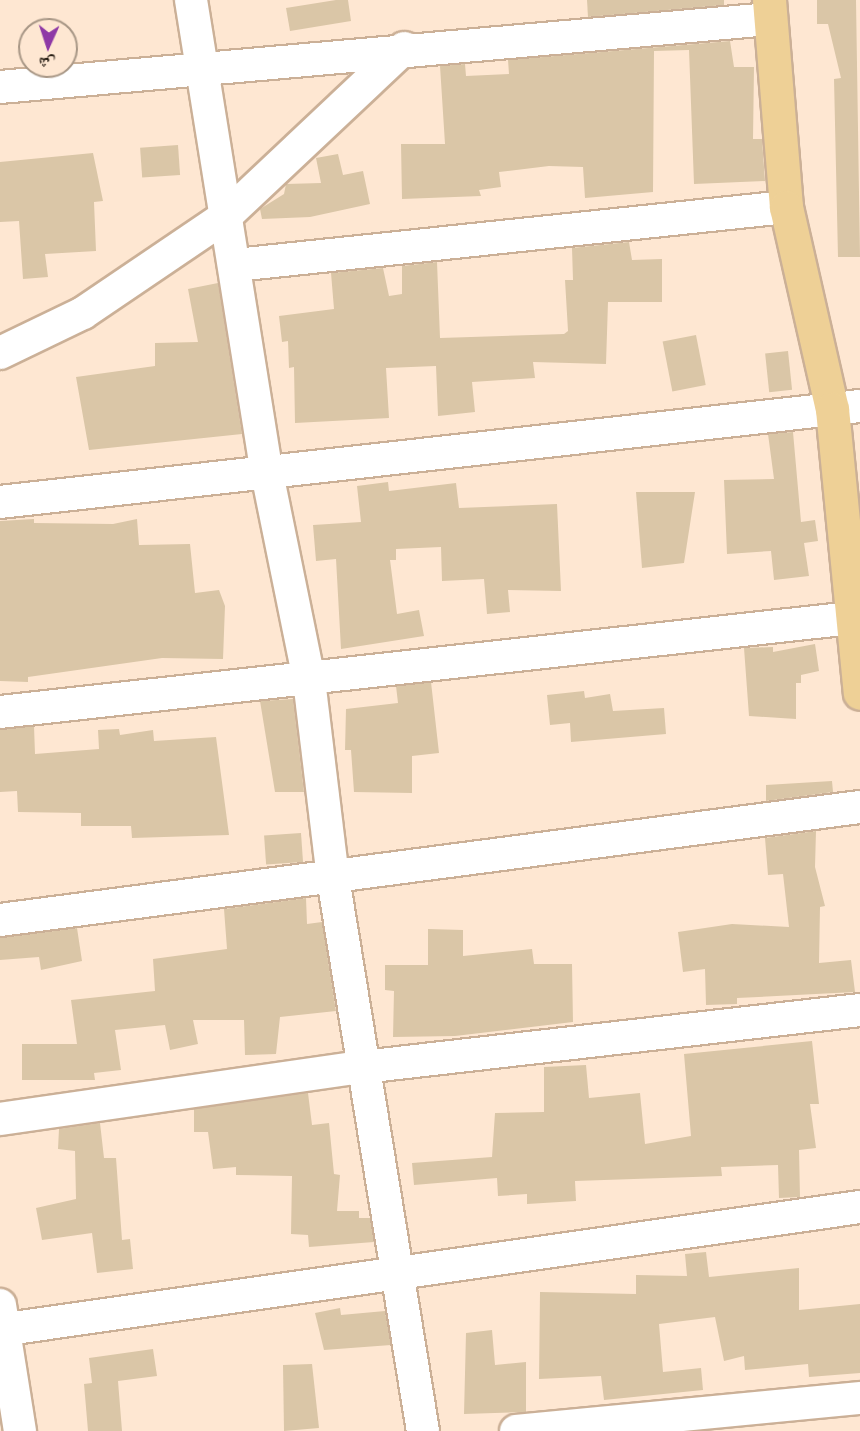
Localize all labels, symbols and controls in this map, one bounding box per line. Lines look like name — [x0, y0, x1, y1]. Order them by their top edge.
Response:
north arrow — [18, 18, 78, 78]
text: ش — [38, 54, 56, 74]

